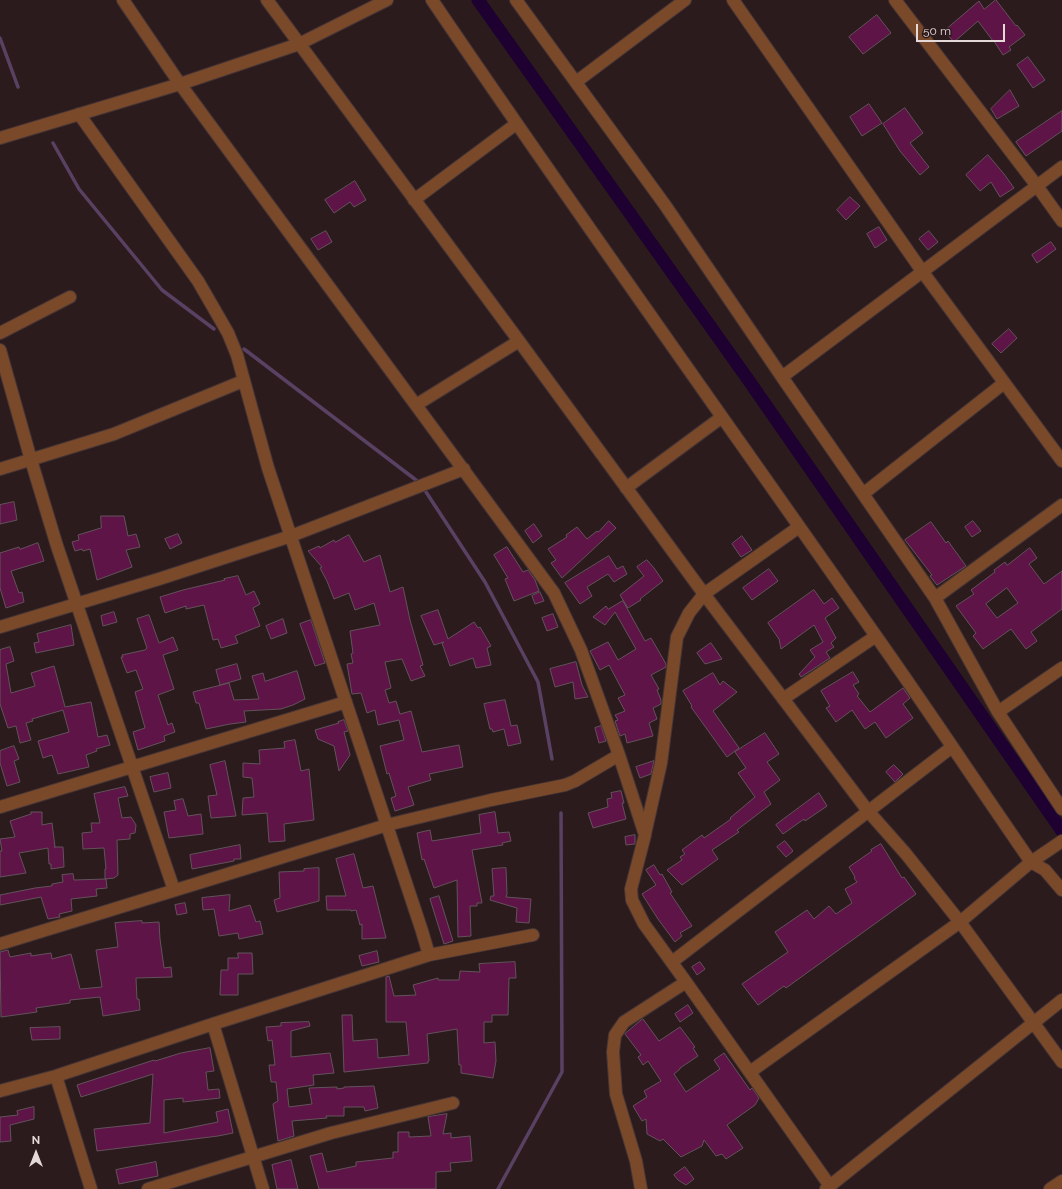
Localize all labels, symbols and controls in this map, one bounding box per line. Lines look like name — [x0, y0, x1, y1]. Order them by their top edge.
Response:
scale bar — [918, 16, 1007, 42]
text: 50 m — [923, 24, 951, 38]
north arrow — [16, 1133, 56, 1173]
text: N — [32, 1134, 40, 1147]

